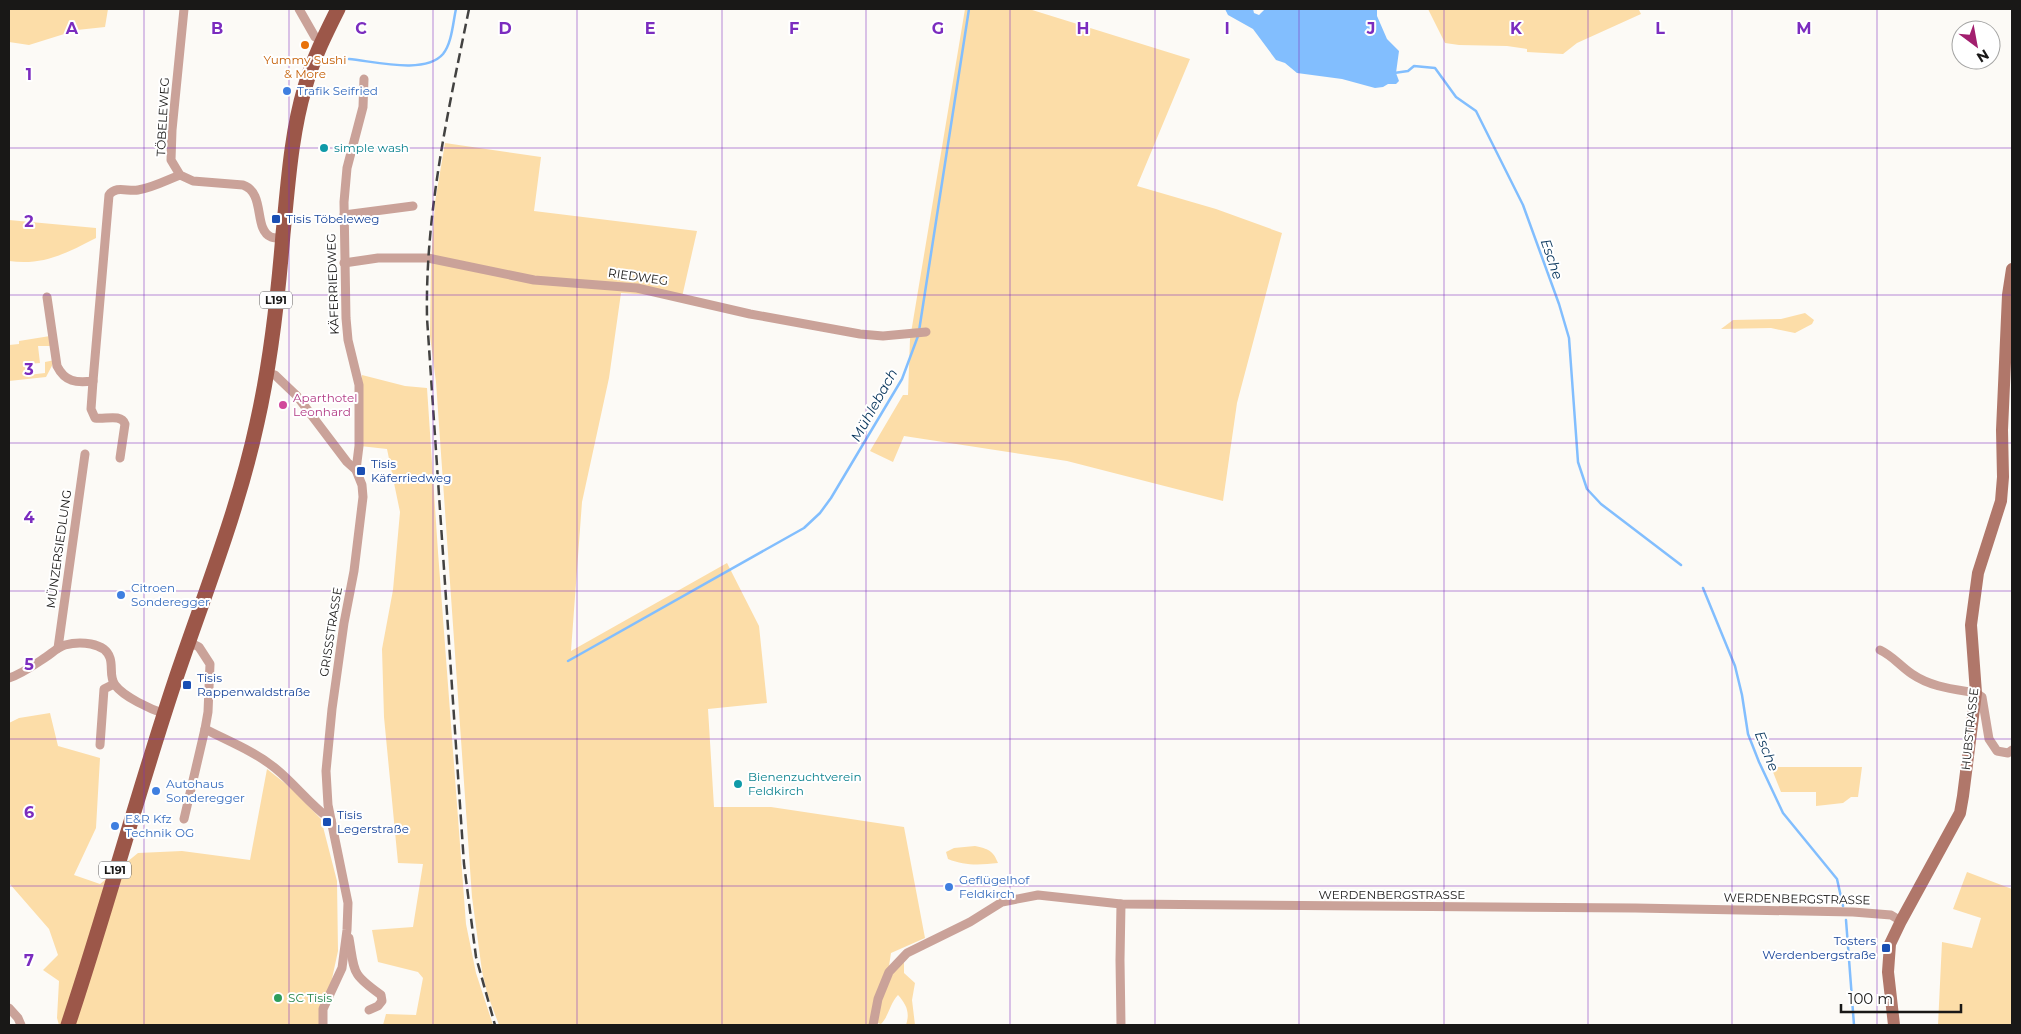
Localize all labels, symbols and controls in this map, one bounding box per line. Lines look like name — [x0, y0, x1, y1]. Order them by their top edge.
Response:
text: A — [65, 19, 79, 38]
text: B — [211, 19, 223, 38]
text: C — [355, 19, 367, 38]
text: D — [498, 19, 512, 38]
text: E — [645, 19, 655, 38]
text: F — [789, 19, 799, 38]
text: G — [932, 19, 944, 38]
text: H — [1077, 19, 1089, 38]
text: I — [1224, 19, 1230, 38]
text: J — [1366, 19, 1375, 38]
text: K — [1510, 19, 1523, 38]
text: L — [1655, 19, 1665, 38]
text: M — [1796, 19, 1812, 38]
north arrow — [1951, 20, 2001, 70]
marker: Yummy Sushi & More — [299, 39, 311, 51]
text: N — [1973, 45, 1992, 67]
place label: Yummy Sushi & More — [264, 52, 346, 81]
text: 1 — [26, 65, 32, 84]
street label: TÖBELEWEG — [153, 77, 172, 157]
place label: Trafik Seifried — [297, 83, 378, 98]
marker: Trafik Seifried — [281, 85, 293, 97]
place label: simple wash — [334, 140, 409, 155]
marker: simple wash — [318, 142, 330, 154]
place label: Tisis Töbeleweg — [286, 211, 380, 226]
text: 2 — [24, 212, 34, 231]
marker: Tisis Töbeleweg — [270, 213, 282, 225]
street label: KÄFERRIEDWEG — [323, 233, 342, 335]
water label: Esche — [1537, 236, 1567, 282]
street label: RIEDWEG — [607, 265, 669, 288]
road number: L191 — [260, 292, 292, 308]
text: 3 — [23, 360, 34, 379]
water label: Mühlebach — [847, 365, 901, 445]
place label: Aparthotel Leonhard — [293, 390, 357, 419]
marker: Aparthotel Leonhard — [277, 399, 289, 411]
place label: Tisis Käferriedweg — [371, 456, 452, 485]
marker: Tisis Käferriedweg — [355, 465, 367, 477]
street label: MÜNZERSIEDLUNG — [43, 489, 74, 609]
text: 4 — [23, 508, 35, 527]
place label: Citroen Sonderegger — [131, 580, 210, 609]
street label: GRISSSTRASSE — [316, 586, 345, 678]
marker: Citroen Sonderegger — [115, 589, 127, 601]
text: 5 — [24, 655, 34, 674]
place label: Tisis Rappenwaldstraße — [197, 670, 310, 699]
marker: Tisis Rappenwaldstraße — [181, 679, 193, 691]
street label: HUBSTRASSE — [1958, 687, 1981, 771]
water label: Esche — [1751, 728, 1783, 774]
place label: Bienenzuchtverein Feldkirch — [748, 769, 862, 798]
place label: Autohaus Sonderegger — [166, 776, 245, 805]
marker: Bienenzuchtverein Feldkirch — [732, 778, 744, 790]
marker: Autohaus Sonderegger — [150, 785, 162, 797]
text: 6 — [24, 803, 34, 822]
place label: Tisis Legerstraße — [337, 807, 409, 836]
place label: E&R Kfz Technik OG — [125, 811, 194, 840]
marker: Tisis Legerstraße — [321, 816, 333, 828]
marker: E&R Kfz Technik OG — [109, 820, 121, 832]
road number: L191 — [99, 862, 131, 878]
place label: Geflügelhof Feldkirch — [959, 872, 1030, 901]
marker: Geflügelhof Feldkirch — [943, 881, 955, 893]
street label: WERDENBERGSTRASSE — [1319, 887, 1465, 902]
street label: WERDENBERGSTRASSE — [1723, 890, 1871, 907]
place label: Tosters Werdenbergstraße — [1762, 933, 1876, 962]
marker: Tosters Werdenbergstraße — [1880, 942, 1892, 954]
text: 7 — [24, 951, 34, 970]
scale bar — [1841, 982, 1961, 1014]
text: 100 m — [1848, 989, 1893, 1008]
place label: SC Tisis — [288, 990, 332, 1005]
marker: SC Tisis — [272, 992, 284, 1004]

